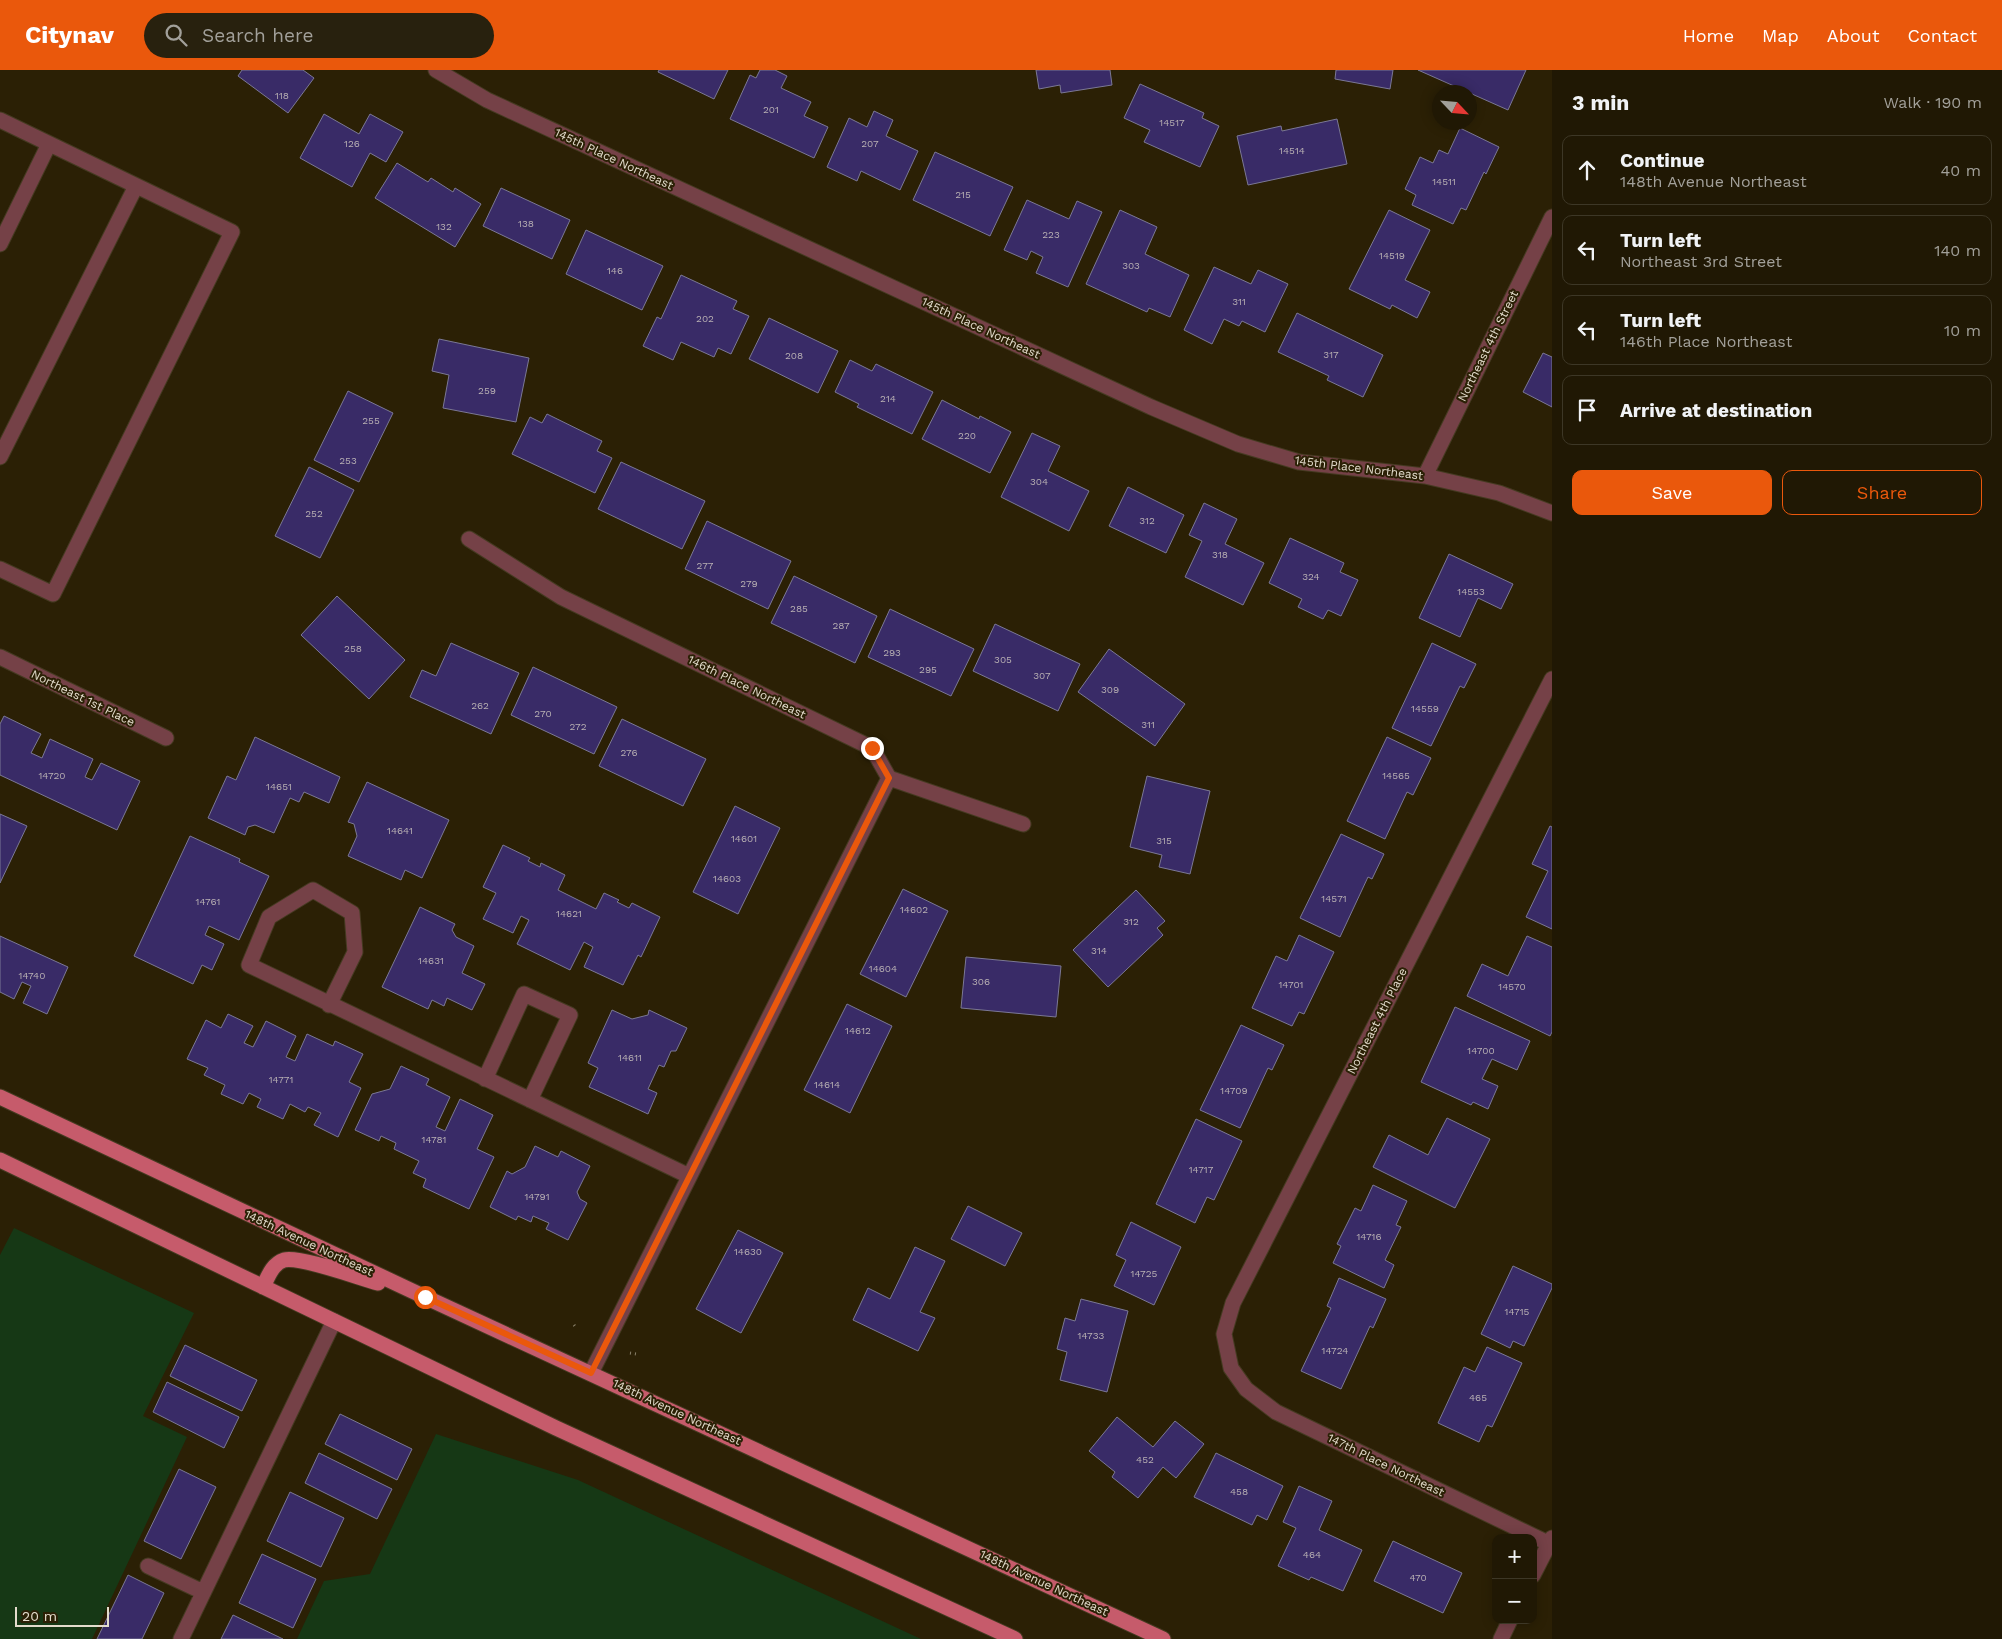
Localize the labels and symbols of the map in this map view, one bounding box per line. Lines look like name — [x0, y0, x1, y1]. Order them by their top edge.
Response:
north arrow — [1432, 85, 1477, 130]
house number: 118 — [275, 90, 289, 101]
house number: 201 — [763, 104, 779, 115]
house number: 14517 — [1159, 117, 1185, 128]
street label: 145th Place Northeast — [553, 125, 675, 193]
house number: 126 — [344, 138, 360, 149]
house number: 207 — [861, 138, 879, 149]
house number: 14514 — [1279, 145, 1305, 156]
house number: 14511 — [1432, 176, 1456, 187]
house number: 215 — [955, 189, 971, 200]
house number: 138 — [518, 218, 534, 229]
house number: 132 — [436, 221, 452, 232]
house number: 223 — [1042, 229, 1060, 240]
house number: 14519 — [1379, 250, 1405, 261]
house number: 303 — [1122, 260, 1140, 271]
house number: 146 — [607, 265, 623, 276]
street label: Northeast 4th Street — [1455, 288, 1521, 404]
street label: 145th Place Northeast — [920, 294, 1042, 362]
house number: 311 — [1232, 296, 1246, 307]
house number: 202 — [696, 313, 714, 324]
house number: 317 — [1323, 349, 1339, 360]
house number: 208 — [785, 350, 803, 361]
house number: 259 — [478, 385, 496, 396]
house number: 214 — [880, 393, 896, 404]
house number: 255 — [362, 415, 380, 426]
house number: 220 — [958, 430, 976, 441]
street label: 145th Place Northeast — [1294, 453, 1424, 483]
house number: 253 — [339, 455, 357, 466]
house number: 304 — [1030, 476, 1048, 487]
house number: 252 — [305, 508, 323, 519]
house number: 312 — [1139, 515, 1155, 526]
house number: 318 — [1212, 549, 1228, 560]
house number: 277 — [697, 560, 714, 571]
house number: 324 — [1302, 571, 1320, 582]
house number: 279 — [740, 578, 758, 589]
house number: 14553 — [1457, 586, 1485, 597]
house number: 285 — [790, 603, 808, 614]
house number: 287 — [832, 620, 850, 631]
house number: 258 — [344, 643, 362, 654]
house number: 293 — [883, 647, 901, 658]
street label: 146th Place Northeast — [686, 652, 808, 722]
house number: 305 — [994, 654, 1012, 665]
house number: 295 — [919, 664, 937, 675]
street label: Northeast 1st Place — [29, 667, 137, 729]
house number: 307 — [1033, 670, 1051, 681]
house number: 309 — [1101, 684, 1119, 695]
house number: 262 — [471, 700, 489, 711]
house number: 14559 — [1411, 703, 1439, 714]
house number: 270 — [534, 708, 552, 719]
house number: 311 — [1141, 719, 1155, 730]
house number: 272 — [569, 721, 587, 732]
route end — [861, 737, 884, 760]
house number: 276 — [620, 747, 638, 758]
house number: 14720 — [38, 770, 66, 781]
house number: 14565 — [1382, 770, 1410, 781]
house number: 14651 — [266, 781, 292, 792]
house number: 14641 — [387, 825, 413, 836]
house number: 14601 — [731, 833, 757, 844]
house number: 315 — [1156, 835, 1172, 846]
house number: 14603 — [713, 873, 741, 884]
house number: 14571 — [1321, 893, 1347, 904]
house number: 14761 — [196, 896, 220, 907]
house number: 14602 — [900, 904, 928, 915]
house number: 14621 — [556, 908, 582, 919]
house number: 312 — [1123, 916, 1139, 927]
house number: 314 — [1091, 945, 1107, 956]
house number: 14631 — [418, 955, 444, 966]
house number: 14604 — [869, 963, 897, 974]
street label: Northeast 4th Place — [1344, 965, 1410, 1076]
house number: 14740 — [19, 970, 45, 981]
house number: 306 — [972, 976, 990, 987]
house number: 14701 — [1278, 979, 1304, 990]
house number: 14570 — [1498, 981, 1526, 992]
house number: 14612 — [845, 1025, 871, 1036]
house number: 14700 — [1467, 1045, 1495, 1056]
house number: 14611 — [618, 1052, 642, 1063]
house number: 14771 — [269, 1074, 293, 1085]
house number: 14614 — [814, 1079, 840, 1090]
house number: 14709 — [1220, 1085, 1248, 1096]
house number: 14781 — [422, 1134, 446, 1145]
house number: 14717 — [1189, 1164, 1214, 1175]
house number: 14791 — [524, 1191, 550, 1202]
street label: 148th Avenue Northeast — [243, 1207, 375, 1279]
house number: 14716 — [1356, 1231, 1382, 1242]
house number: 14630 — [734, 1246, 762, 1257]
house number: 14725 — [1131, 1268, 1158, 1279]
route start — [414, 1286, 437, 1309]
house number: 14715 — [1505, 1306, 1530, 1317]
house number: 14733 — [1078, 1330, 1105, 1341]
house number: 14724 — [1322, 1345, 1348, 1356]
street label: 148th Avenue Northeast — [611, 1376, 743, 1448]
house number: 465 — [1469, 1392, 1487, 1403]
street label: 147th Place Northeast — [1325, 1431, 1447, 1499]
house number: 452 — [1136, 1454, 1154, 1465]
house number: 458 — [1230, 1486, 1248, 1497]
street label: 148th Avenue Northeast — [978, 1547, 1110, 1619]
house number: 464 — [1303, 1549, 1321, 1560]
house number: 470 — [1409, 1572, 1427, 1583]
scale bar — [15, 1604, 109, 1627]

